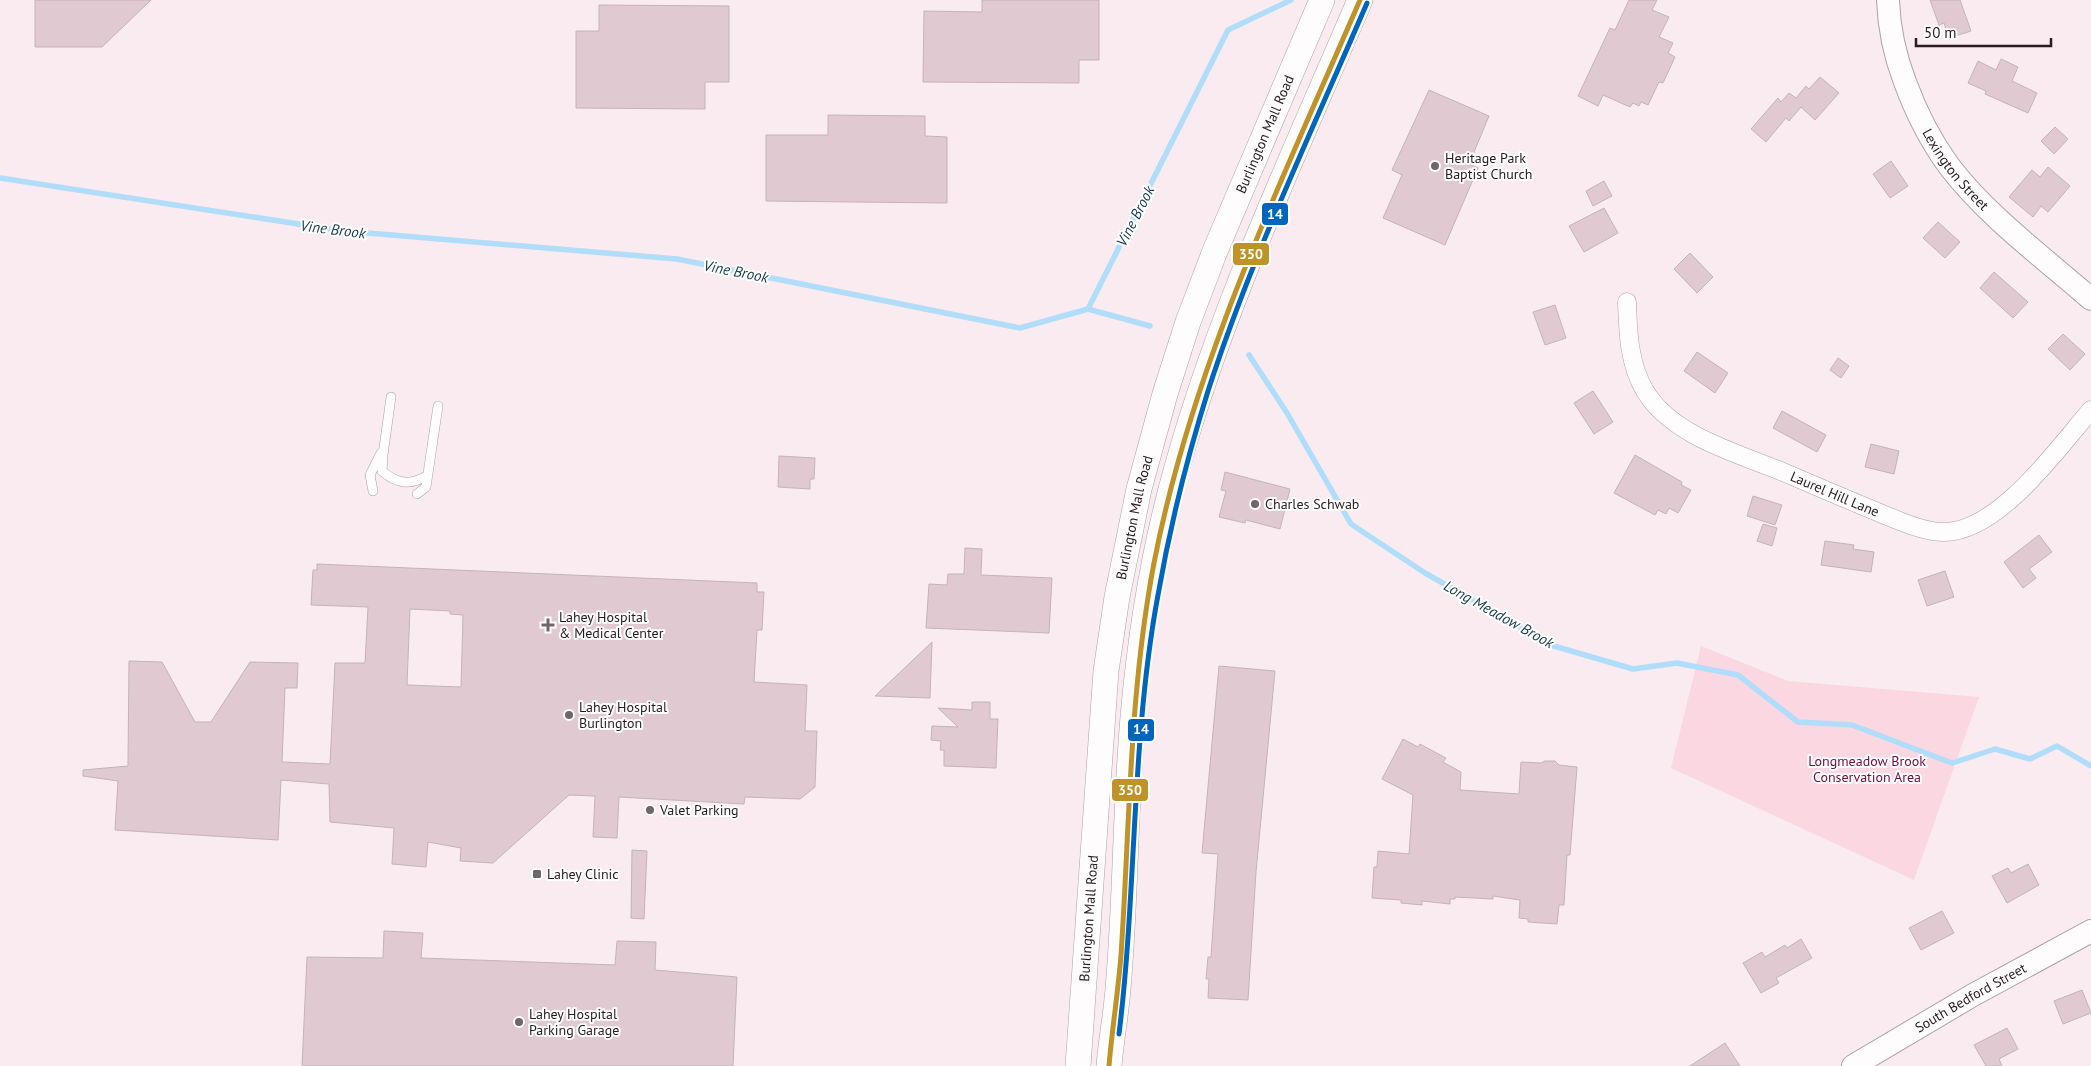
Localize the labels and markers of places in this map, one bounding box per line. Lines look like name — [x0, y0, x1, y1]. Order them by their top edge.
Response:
place label: Heritage Park Baptist Church — [1445, 149, 1533, 183]
marker: Heritage Park Baptist Church — [1429, 160, 1441, 172]
place label: Charles Schwab — [1265, 495, 1359, 513]
marker: Charles Schwab — [1249, 498, 1261, 510]
place label: Lahey Hospital & Medical Center — [559, 608, 664, 642]
marker: Lahey Hospital & Medical Center — [541, 618, 555, 632]
place label: Lahey Hospital Burlington — [579, 698, 667, 732]
marker: Lahey Hospital Burlington — [563, 709, 575, 721]
place label: Valet Parking — [659, 801, 739, 819]
marker: Valet Parking — [644, 804, 656, 816]
place label: Lahey Clinic — [547, 865, 619, 883]
marker: Lahey Clinic — [531, 868, 543, 880]
place label: Lahey Hospital Parking Garage — [529, 1005, 619, 1039]
marker: Lahey Hospital Parking Garage — [513, 1016, 525, 1028]

